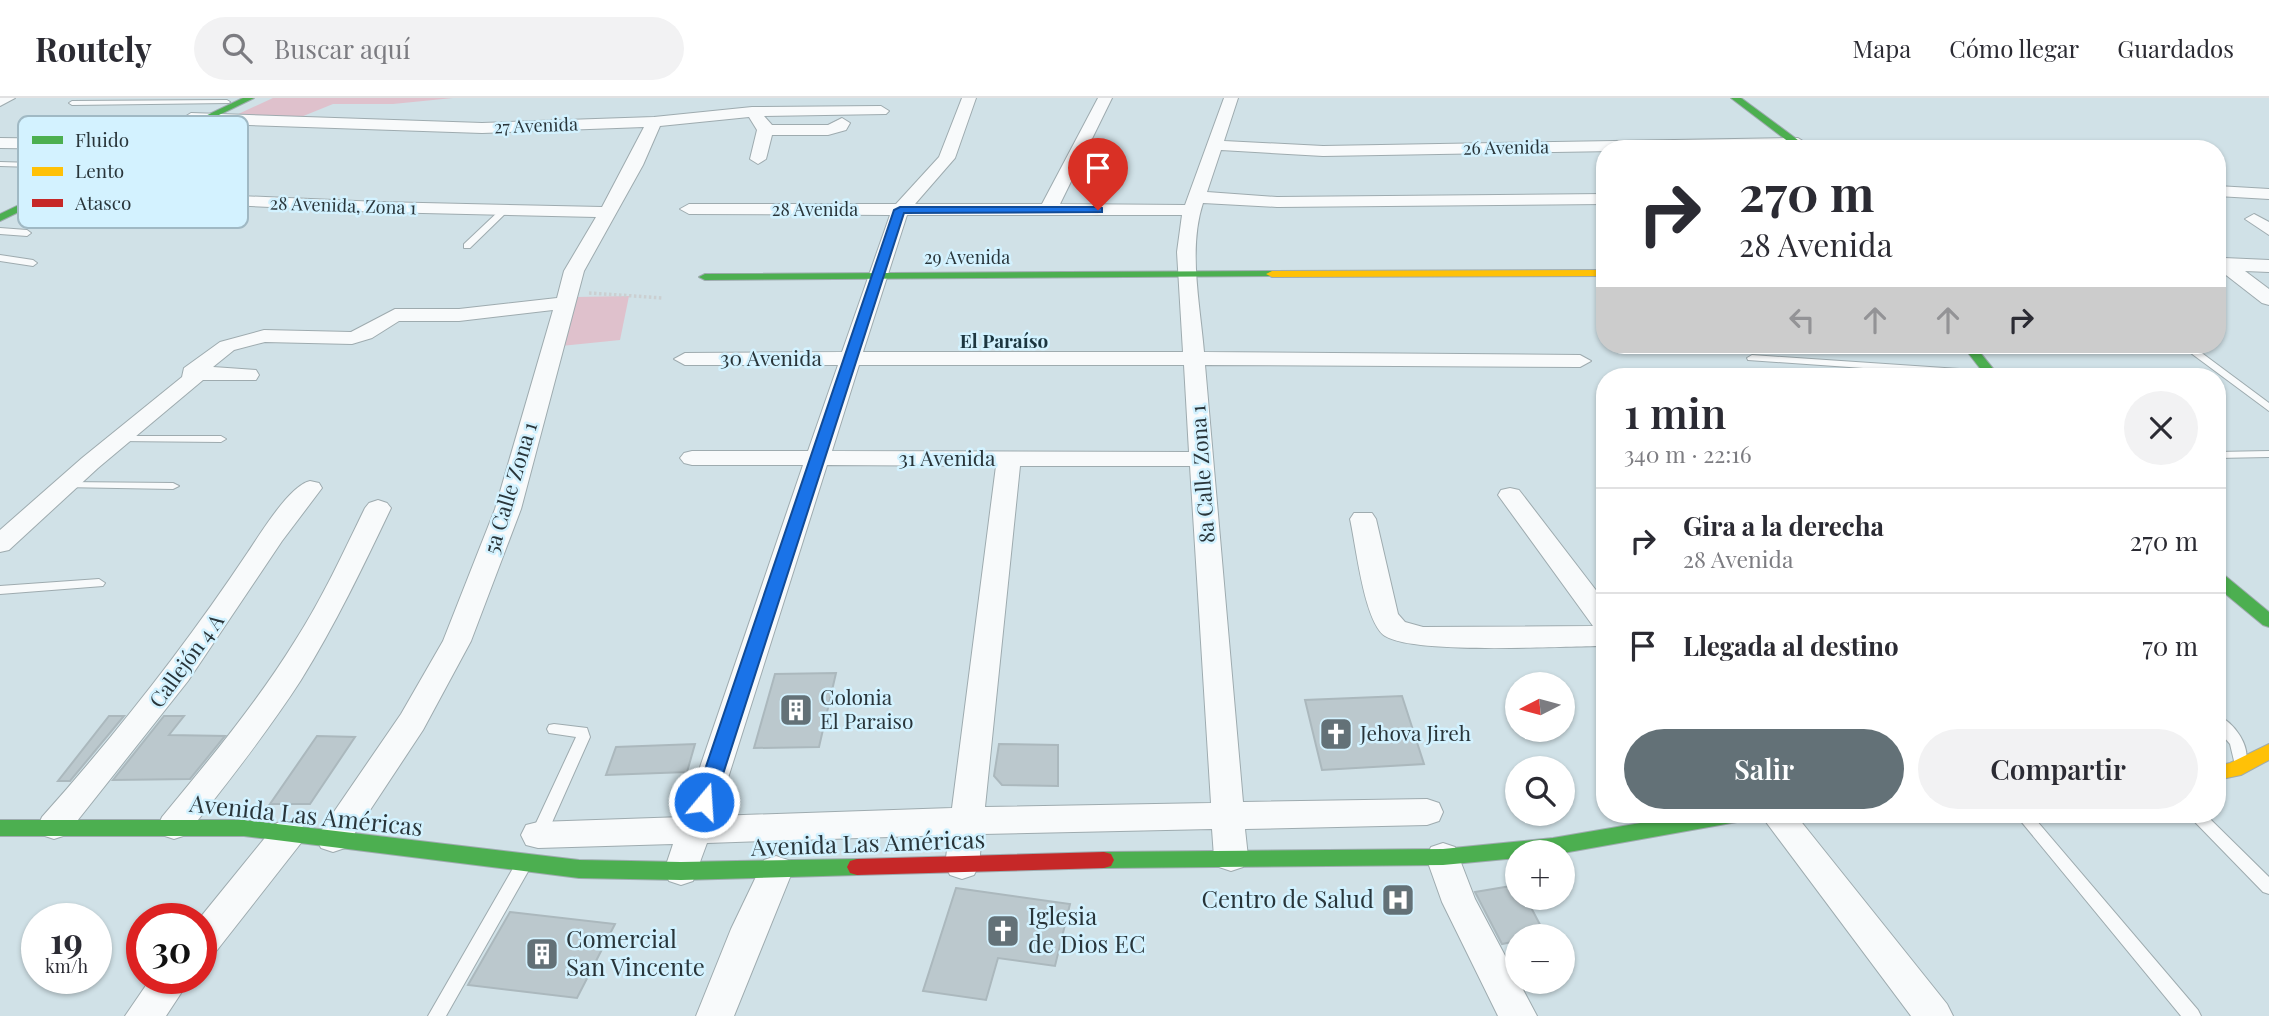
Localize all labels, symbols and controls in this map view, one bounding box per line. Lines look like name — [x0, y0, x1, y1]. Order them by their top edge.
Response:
search box — [194, 17, 684, 80]
text: Routely — [35, 26, 152, 70]
icon: search — [218, 29, 256, 67]
text: Buscar aquí — [274, 31, 410, 66]
text: Mapa — [1853, 32, 1911, 64]
text: Cómo llegar — [1949, 32, 2079, 64]
text: Guardados — [2117, 32, 2234, 64]
street label: 27 Avenida — [494, 112, 578, 138]
legend — [18, 116, 248, 228]
text: Fluido — [75, 126, 129, 152]
street label: 26 Avenida — [1463, 134, 1549, 160]
pin — [1068, 138, 1128, 210]
icon: arrive — [1079, 149, 1117, 187]
text: Lento — [75, 157, 124, 183]
text: 270 m — [1739, 159, 1874, 224]
icon: right — [1624, 168, 1715, 259]
text: Atasco — [74, 189, 131, 215]
street label: 28 Avenida, Zona 1 — [269, 190, 417, 220]
street label: 28 Avenida — [772, 197, 858, 221]
text: 28 Avenida — [1739, 222, 1893, 265]
street label: 29 Avenida — [924, 245, 1010, 269]
icon: left — [1783, 301, 1821, 339]
icon: ahead — [1856, 301, 1894, 339]
icon: ahead — [1929, 301, 1967, 339]
icon: right — [2002, 301, 2040, 339]
district label: El Paraíso — [960, 327, 1048, 353]
street label: 30 Avenida — [720, 343, 822, 371]
text: 1 min — [1624, 384, 1726, 440]
button: close — [2124, 391, 2198, 465]
street label: 8a Calle Zona 1 — [1182, 404, 1220, 544]
street label: 5a Calle Zona 1 — [476, 418, 542, 557]
text: 340 m · 22:16 — [1624, 438, 1752, 469]
street label: 31 Avenida — [898, 443, 996, 471]
text: Gira a la derecha — [1683, 508, 1884, 543]
icon: right — [1624, 522, 1662, 560]
text: 270 m — [2130, 523, 2198, 558]
text: 28 Avenida — [1683, 543, 1793, 574]
street label: Callejón 4 A — [142, 607, 229, 712]
icon: arrive — [1624, 627, 1662, 665]
text: Llegada al destino — [1683, 628, 1899, 663]
text: 70 m — [2142, 628, 2198, 663]
north arrow — [1505, 672, 1575, 742]
map controls — [1505, 672, 1575, 994]
place label: Colonia El Paraiso — [820, 682, 913, 734]
building icon: Colonia El Paraiso — [777, 691, 815, 729]
church icon: Jehova Jireh — [1317, 715, 1355, 753]
place label: Jehova Jireh — [1359, 718, 1472, 746]
button: Salir — [1624, 729, 1904, 809]
button: Compartir — [1918, 729, 2198, 809]
button: search — [1505, 756, 1575, 826]
position arrow — [667, 765, 741, 839]
street label: Avenida Las Américas — [187, 786, 424, 842]
street label: Avenida Las Américas — [749, 822, 986, 862]
button: + — [1505, 840, 1575, 910]
hospital icon: Centro de Salud — [1379, 881, 1417, 919]
place label: Centro de Salud — [1201, 882, 1374, 914]
place label: Iglesia de Dios EC — [1028, 899, 1145, 959]
speed limit sign: 30 — [126, 903, 217, 994]
church icon: Iglesia de Dios EC — [984, 912, 1022, 950]
text: 19 — [50, 916, 83, 963]
place label: Comercial San Vincente — [566, 922, 705, 982]
button: − — [1505, 924, 1575, 994]
building icon: Comercial San Vincente — [523, 935, 561, 973]
text: km/h — [45, 954, 88, 978]

